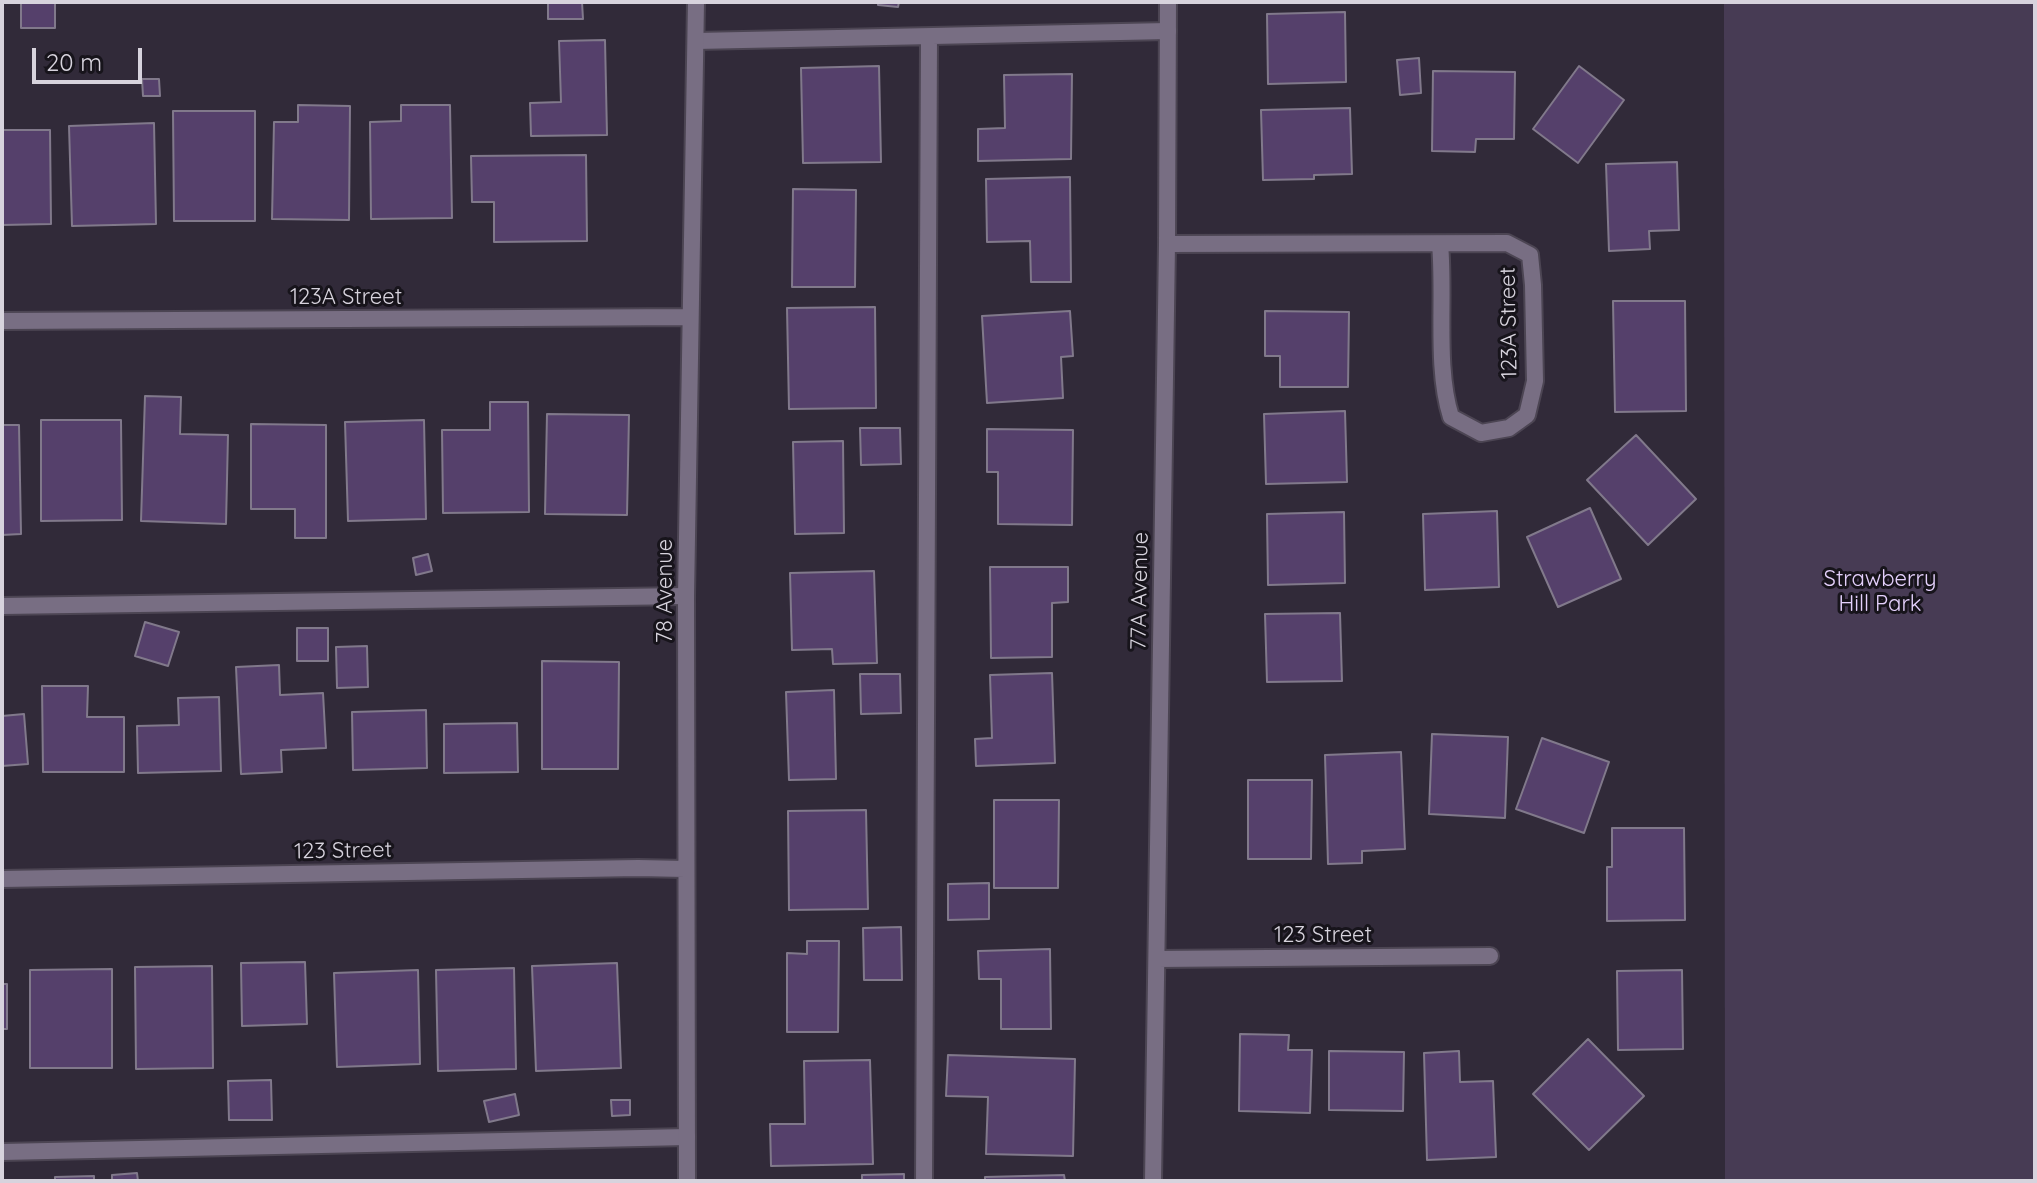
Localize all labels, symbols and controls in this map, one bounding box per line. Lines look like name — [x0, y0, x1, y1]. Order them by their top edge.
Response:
scale bar — [36, 32, 146, 82]
text: 20 m — [46, 47, 102, 77]
street label: 123A Street — [1495, 267, 1523, 379]
street label: 123A Street — [290, 284, 402, 310]
street label: 77A Avenue — [1126, 532, 1154, 650]
street label: 78 Avenue — [652, 539, 678, 643]
park label: Strawberry Hill Park — [1824, 566, 1936, 618]
street label: 123 Street — [294, 837, 392, 865]
street label: 123 Street — [1274, 922, 1372, 948]

